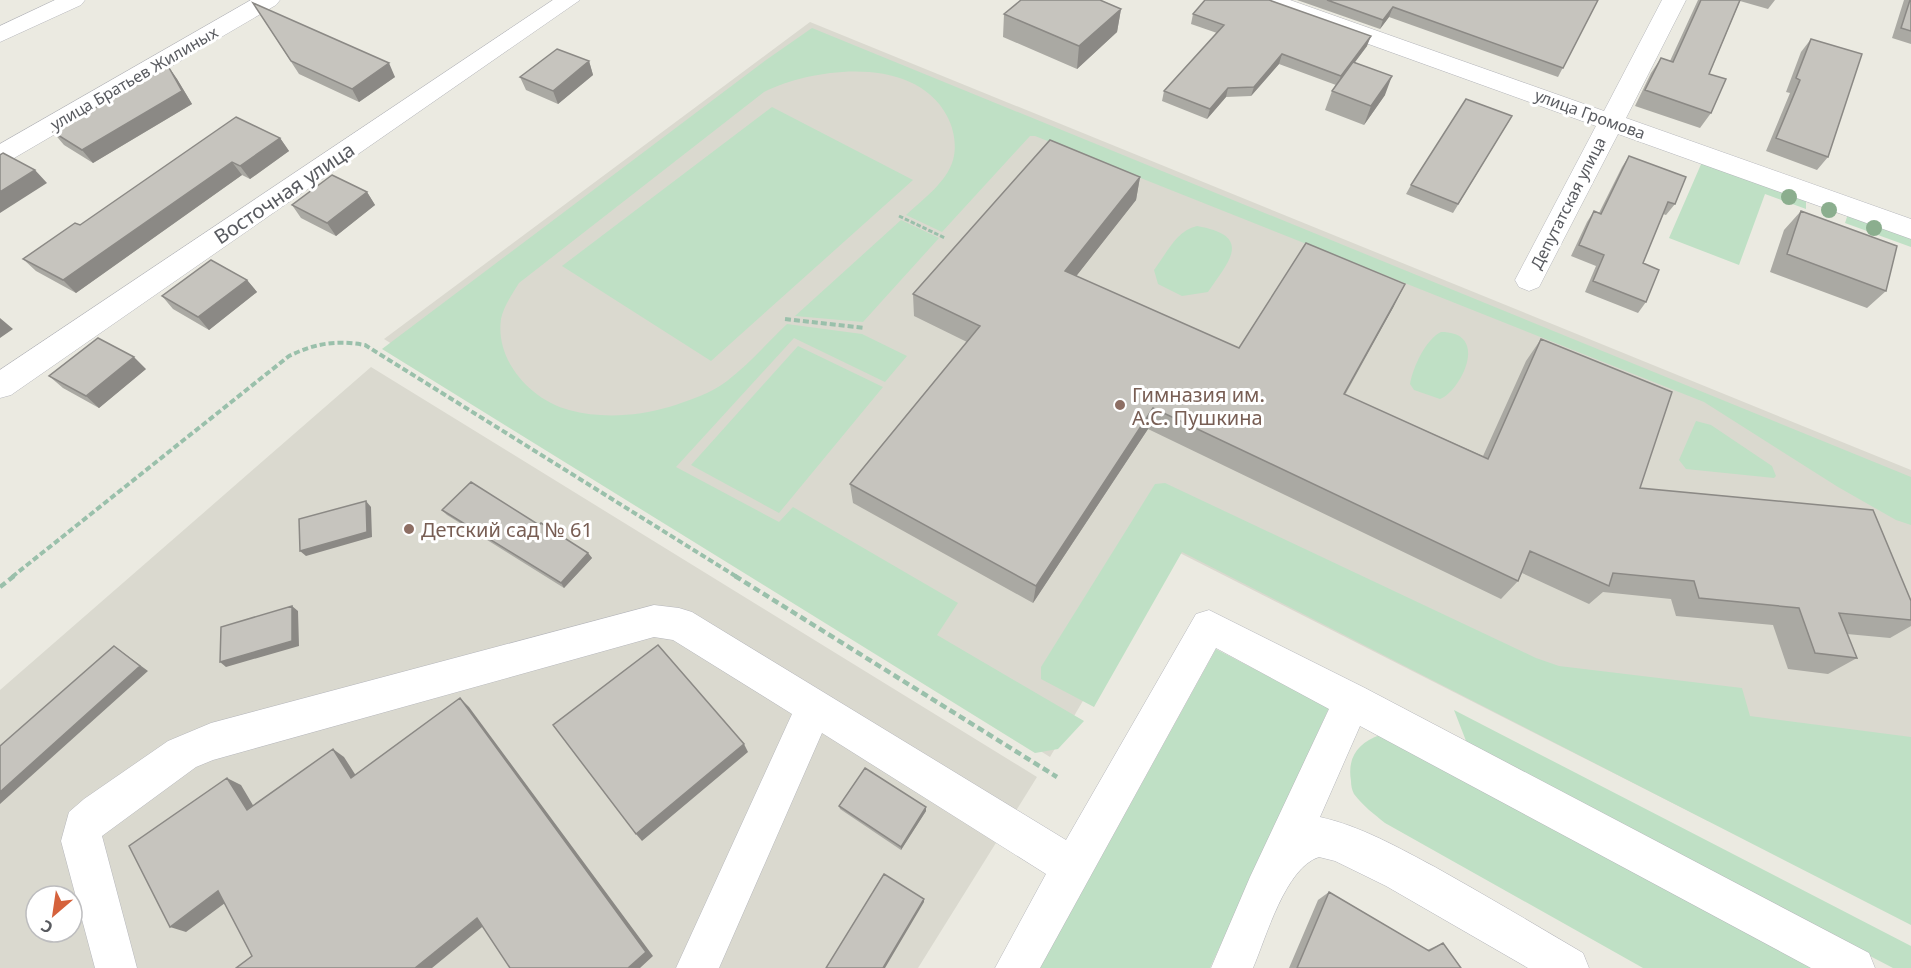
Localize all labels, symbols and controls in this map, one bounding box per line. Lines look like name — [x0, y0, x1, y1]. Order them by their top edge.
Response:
street label: улица Братьев Жилиных — [46, 21, 222, 135]
street label: улица Громова — [1532, 84, 1648, 144]
street label: Депутатская улица — [1525, 133, 1611, 273]
street label: Восточная улица — [208, 136, 360, 250]
place label: Гимназия им. А.С. Пушкина — [1132, 381, 1265, 431]
marker: Гимназия им. А.С. Пушкина — [1113, 398, 1127, 412]
place label: Детский сад № 61 — [421, 516, 593, 543]
marker: Детский сад № 61 — [402, 522, 416, 536]
north arrow — [24, 884, 84, 944]
text: С — [37, 915, 57, 939]

